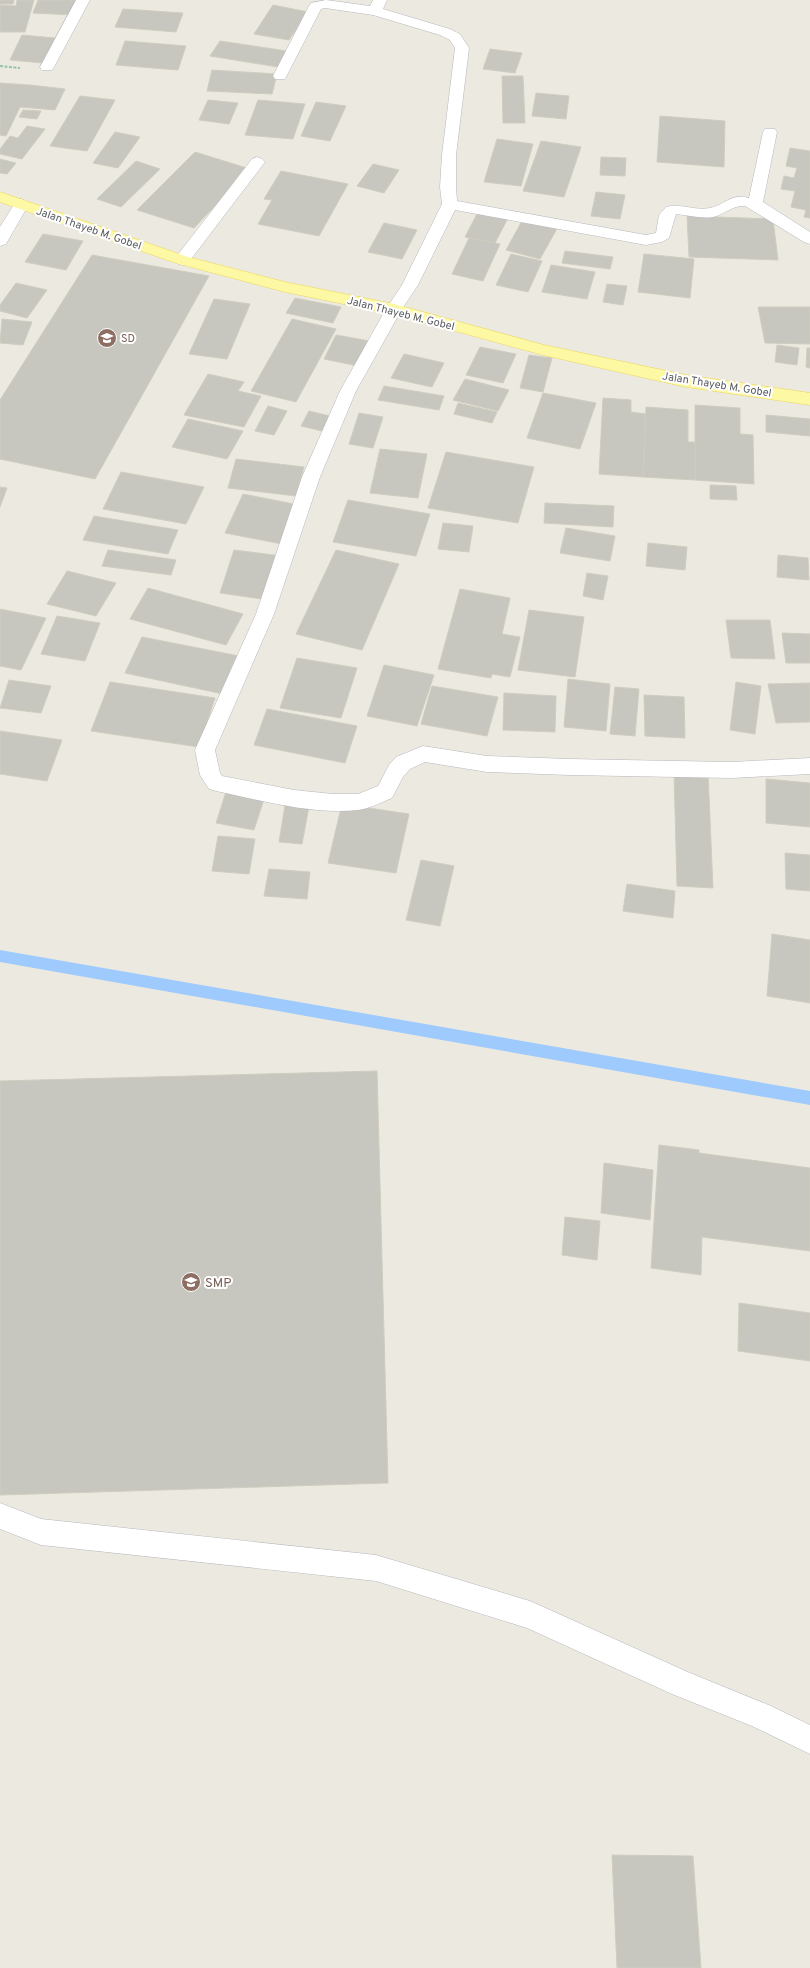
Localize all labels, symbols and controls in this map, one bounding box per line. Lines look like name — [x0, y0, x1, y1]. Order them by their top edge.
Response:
street label: Jalan Thayeb M. Gobel — [34, 204, 143, 254]
street label: Jalan Thayeb M. Gobel — [345, 294, 456, 334]
school or university icon: SD — [96, 327, 118, 349]
place label: SD — [121, 332, 135, 346]
street label: Jalan Thayeb M. Gobel — [661, 369, 773, 401]
school or university icon: SMP — [180, 1271, 202, 1293]
place label: SMP — [205, 1276, 231, 1292]

